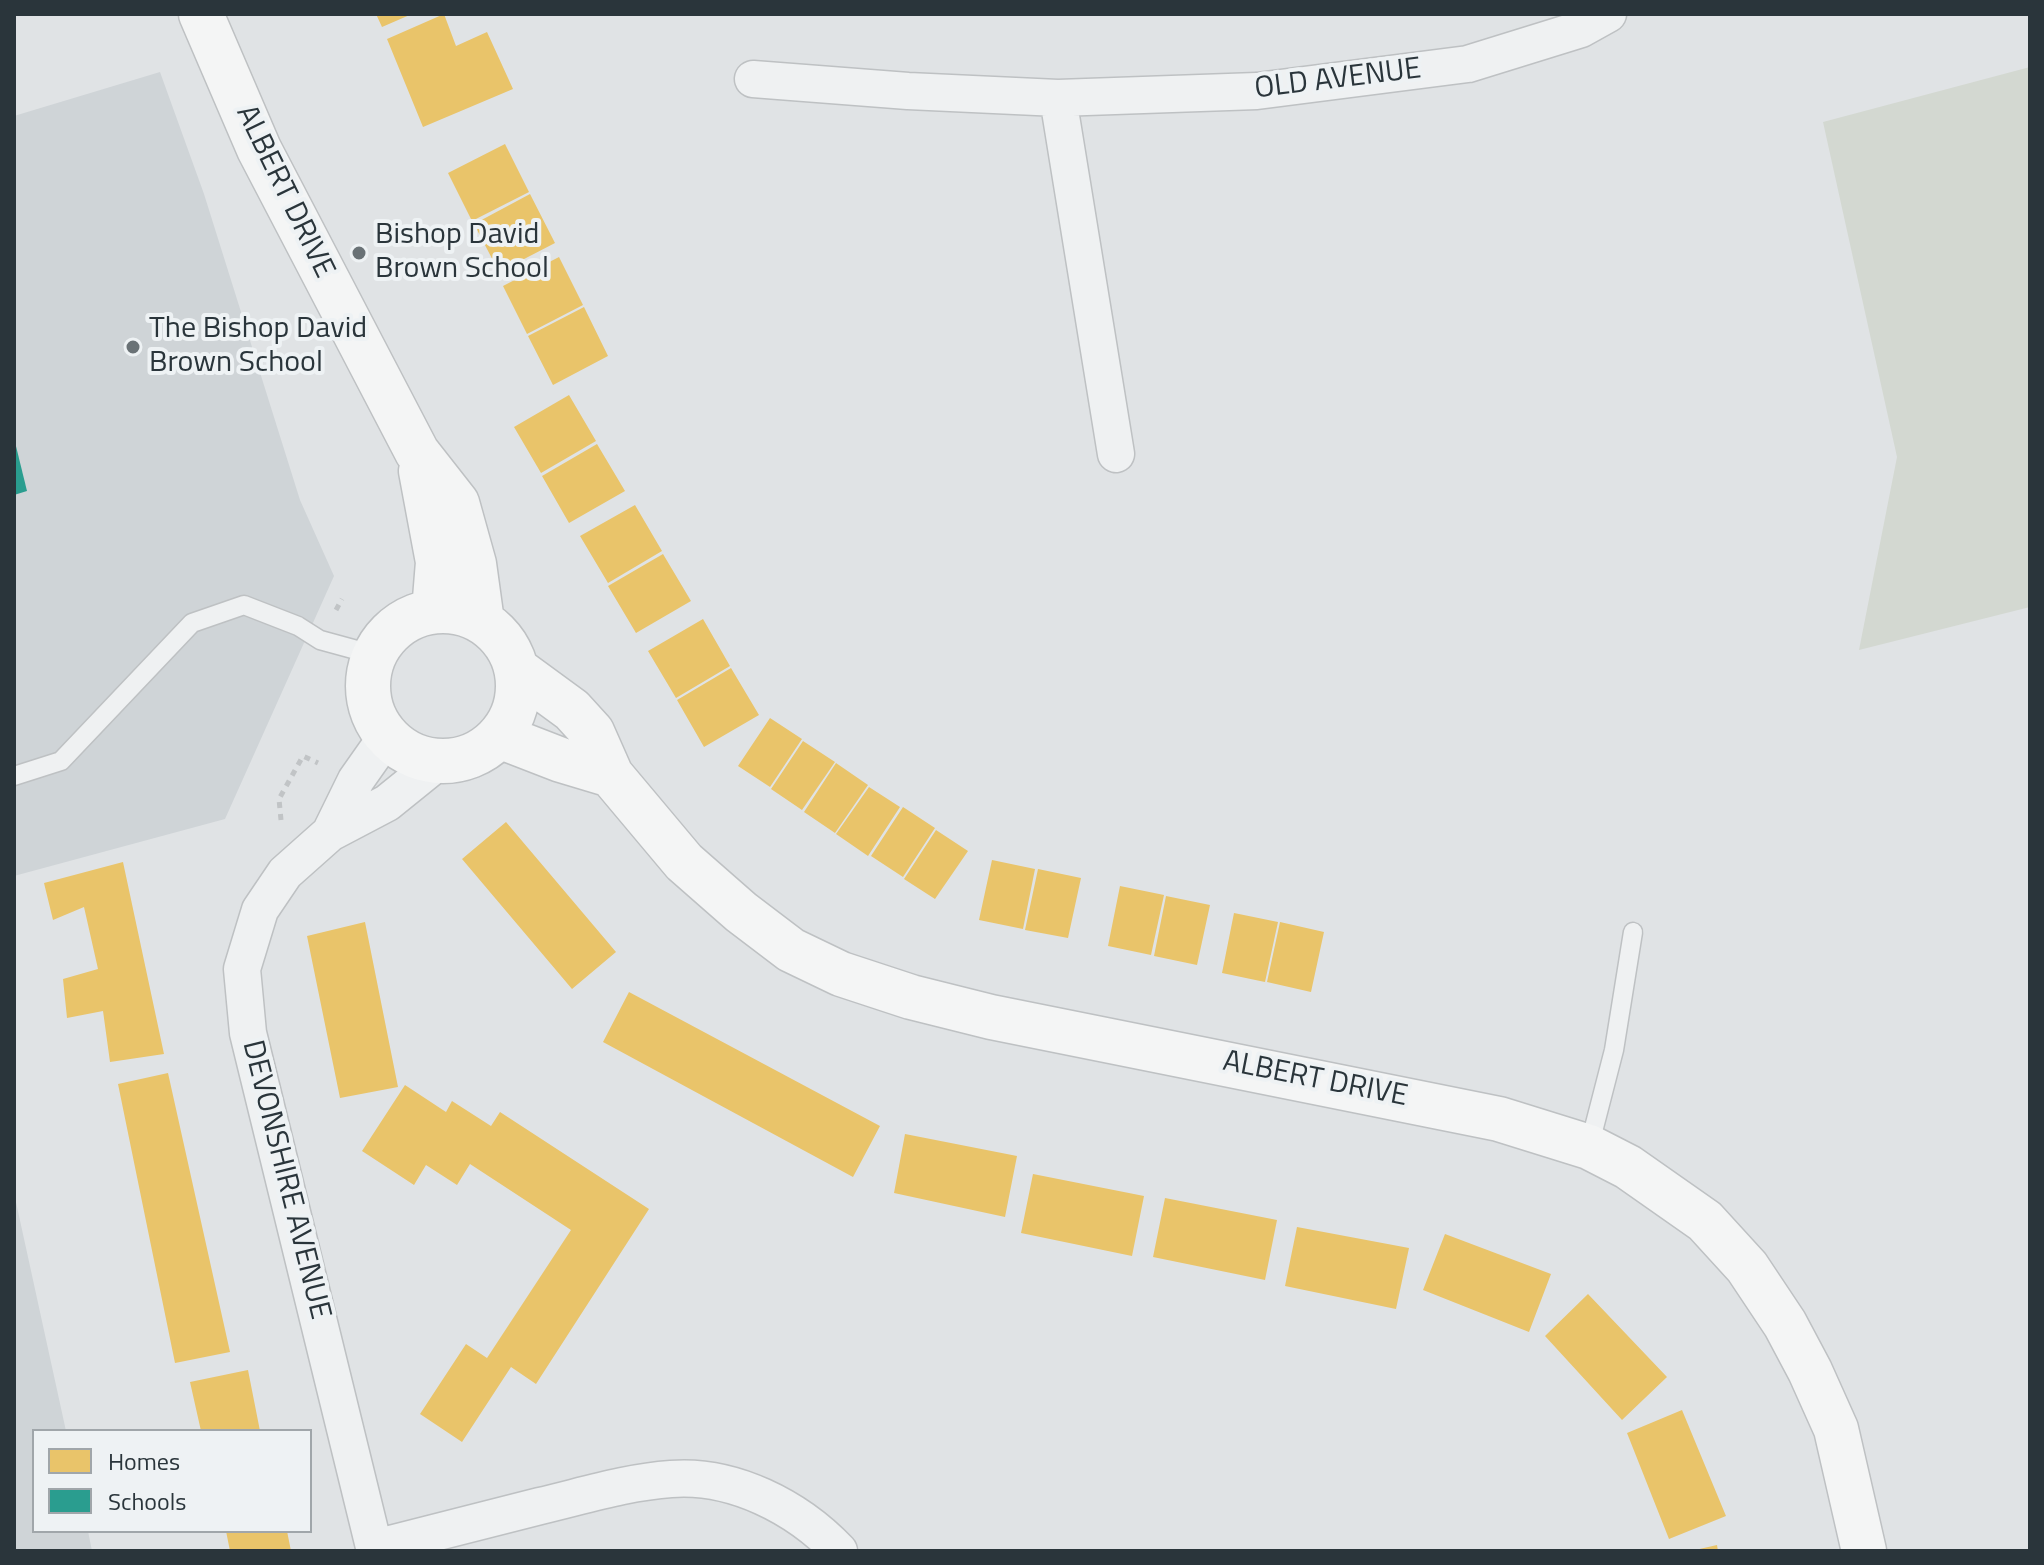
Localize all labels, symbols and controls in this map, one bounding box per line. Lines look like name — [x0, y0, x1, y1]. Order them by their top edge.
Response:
street label: OLD AVENUE — [1253, 52, 1423, 108]
street label: ALBERT DRIVE — [227, 100, 341, 284]
place label: Bishop David Brown School — [375, 218, 549, 288]
marker: Bishop David Brown School — [350, 244, 368, 262]
place label: The Bishop David Brown School — [149, 312, 367, 382]
marker: The Bishop David Brown School — [124, 338, 142, 356]
street label: DEVONSHIRE AVENUE — [233, 1037, 337, 1323]
street label: ALBERT DRIVE — [1220, 1044, 1410, 1116]
legend — [32, 1429, 312, 1533]
text: Homes — [108, 1443, 180, 1479]
text: Schools — [108, 1483, 186, 1519]

